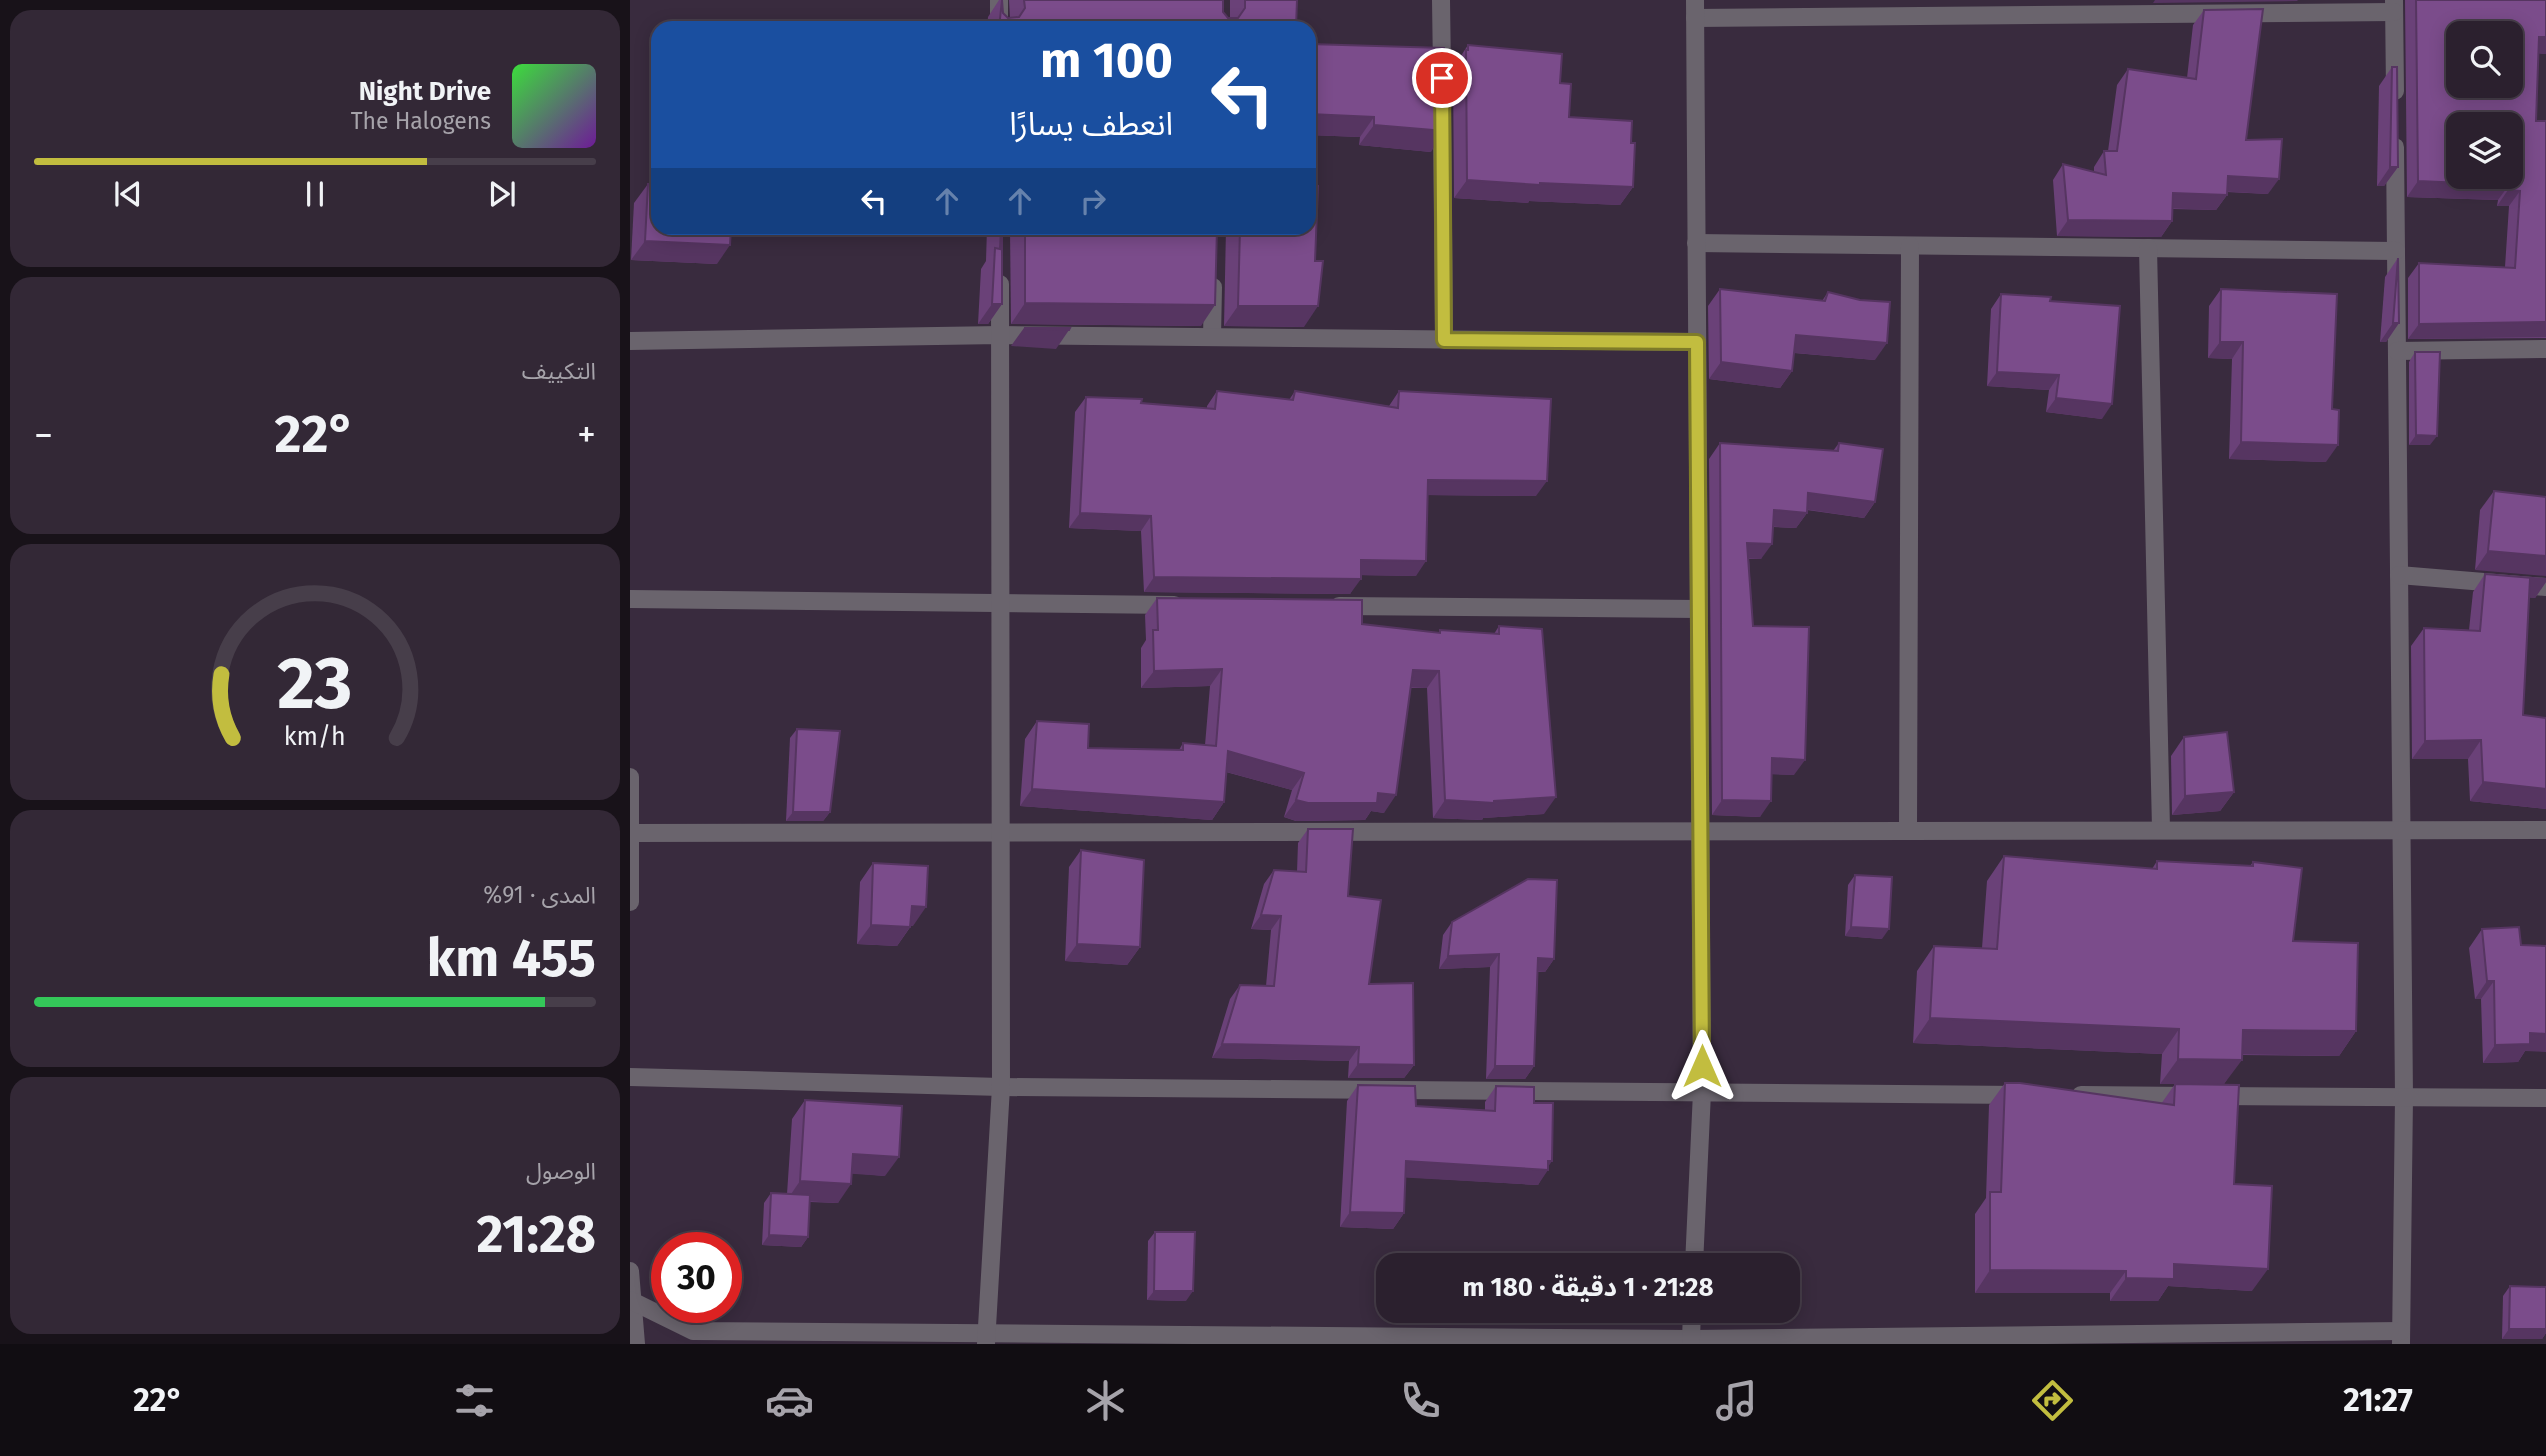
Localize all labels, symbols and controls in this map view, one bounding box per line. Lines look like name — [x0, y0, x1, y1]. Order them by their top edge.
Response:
map controls — [2446, 21, 2523, 189]
button: search — [2446, 21, 2523, 98]
text: 100 m — [1040, 31, 1173, 90]
pin — [1412, 48, 1472, 108]
icon: left — [1197, 49, 1288, 140]
icon: arrive — [1423, 59, 1461, 97]
text: Night Drive — [359, 76, 491, 107]
text: انعطف يسارًا — [1009, 105, 1173, 143]
text: The Halogens — [351, 107, 491, 135]
button: layers — [2446, 112, 2523, 189]
icon: previous — [109, 175, 147, 213]
icon: pause — [296, 175, 334, 213]
icon: next — [483, 175, 521, 213]
icon: left — [855, 182, 893, 220]
icon: ahead — [928, 182, 966, 220]
icon: ahead — [1001, 182, 1039, 220]
icon: right — [1074, 182, 1112, 220]
text: التكييف — [522, 357, 596, 385]
text: 22° — [275, 403, 355, 466]
text: − — [34, 412, 53, 458]
text: + — [577, 412, 596, 458]
text: 23 — [277, 640, 353, 727]
text: km/h — [284, 722, 346, 752]
text: المدى · 91% — [483, 881, 596, 909]
text: 455 km — [427, 927, 596, 990]
position arrow — [1665, 1029, 1739, 1103]
text: الوصول — [526, 1157, 596, 1185]
text: 21:28 — [477, 1203, 596, 1266]
speed limit sign: 30 — [651, 1232, 742, 1323]
text: 21:28 · 1 دقيقة · 180 m — [1462, 1272, 1714, 1303]
icon: filters — [450, 1376, 499, 1425]
icon: car — [765, 1376, 814, 1425]
icon: climate — [1081, 1376, 1130, 1425]
icon: phone — [1396, 1376, 1445, 1425]
icon: music — [1712, 1376, 1761, 1425]
icon: directions — [2028, 1376, 2077, 1425]
text: 22° — [133, 1381, 183, 1419]
text: 21:27 — [2343, 1381, 2413, 1419]

